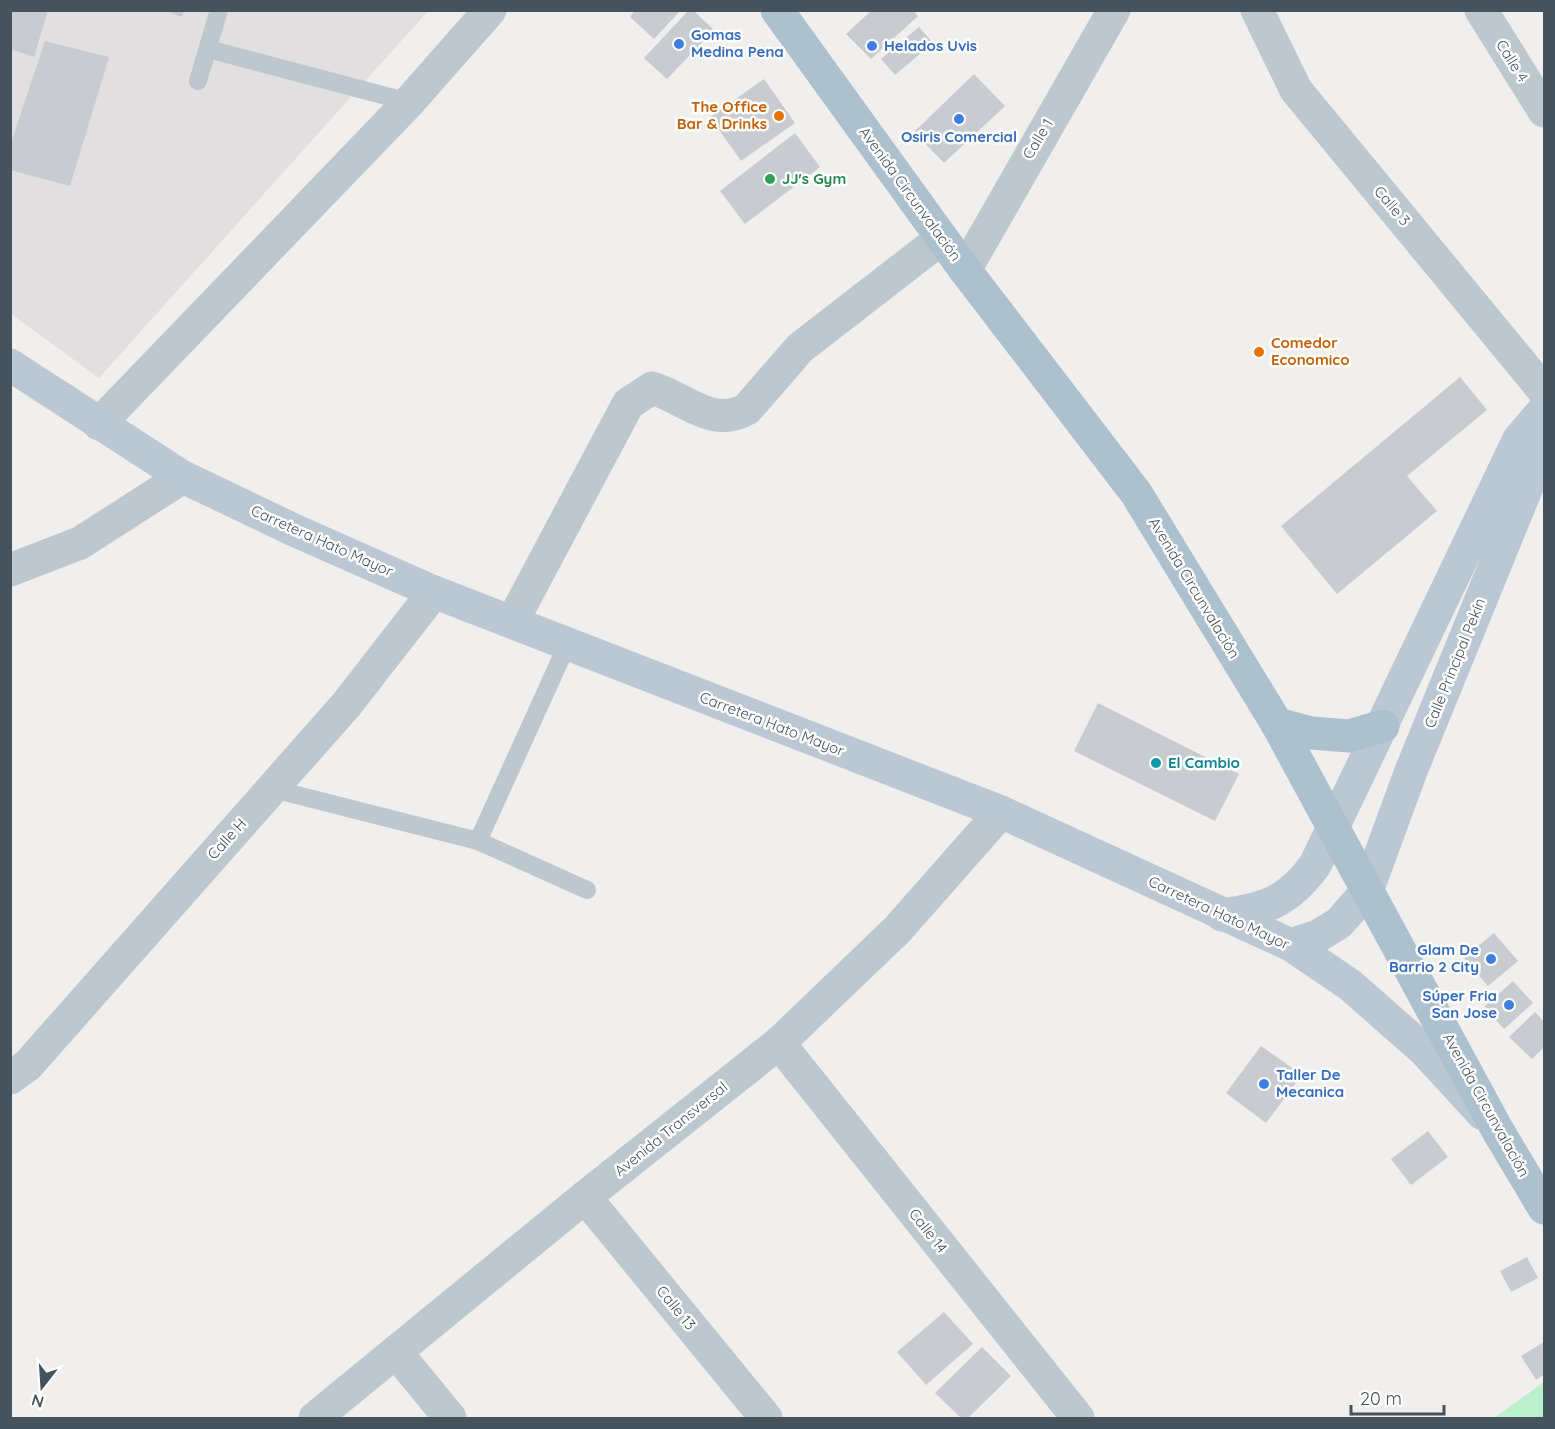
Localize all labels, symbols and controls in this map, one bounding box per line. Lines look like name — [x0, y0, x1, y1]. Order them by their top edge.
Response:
place label: Gomas Medina Pena — [691, 25, 784, 61]
place label: Helados Uvis — [884, 36, 977, 55]
street label: Calle 4 — [1492, 36, 1533, 85]
marker: Gomas Medina Pena — [672, 37, 686, 51]
marker: Helados Uvis — [865, 39, 879, 53]
place label: The Office Bar & Drinks — [677, 97, 767, 133]
marker: The Office Bar & Drinks — [772, 109, 786, 123]
marker: Osiris Comercial — [952, 112, 966, 126]
street label: Calle 1 — [1018, 115, 1057, 162]
street label: Avenida Circunvalación — [855, 123, 966, 265]
place label: Osiris Comercial — [901, 127, 1017, 146]
place label: JJ's Gym — [782, 169, 846, 188]
marker: JJ's Gym — [763, 172, 777, 186]
street label: Calle 3 — [1370, 182, 1415, 230]
place label: Comedor Economico — [1271, 333, 1350, 369]
marker: Comedor Economico — [1252, 345, 1266, 359]
street label: Carretera Hato Mayor — [248, 501, 396, 581]
street label: Avenida Circunvalación — [1145, 514, 1244, 662]
street label: Calle Principal Pekín — [1420, 595, 1489, 731]
street label: Carretera Hato Mayor — [697, 687, 848, 760]
place label: El Cambio — [1168, 753, 1240, 772]
marker: El Cambio — [1149, 756, 1163, 770]
street label: Calle H — [203, 814, 250, 863]
street label: Carretera Hato Mayor — [1146, 871, 1293, 954]
place label: Glam De Barrio 2 City — [1389, 940, 1479, 976]
marker: Glam De Barrio 2 City — [1484, 952, 1498, 966]
place label: Súper Fria San Jose — [1422, 986, 1497, 1022]
marker: Súper Fria San Jose — [1502, 998, 1516, 1012]
street label: Avenida Circunvalación — [1439, 1030, 1534, 1180]
place label: Taller De Mecanica — [1276, 1065, 1344, 1101]
street label: Avenida Transversal — [610, 1077, 731, 1180]
marker: Taller De Mecanica — [1257, 1077, 1271, 1091]
street label: Calle 14 — [905, 1205, 952, 1257]
street label: Calle 13 — [653, 1282, 700, 1334]
north arrow — [12, 1357, 72, 1417]
scale bar — [1351, 1378, 1444, 1416]
text: 20 m — [1360, 1387, 1402, 1410]
text: N — [29, 1390, 46, 1413]

